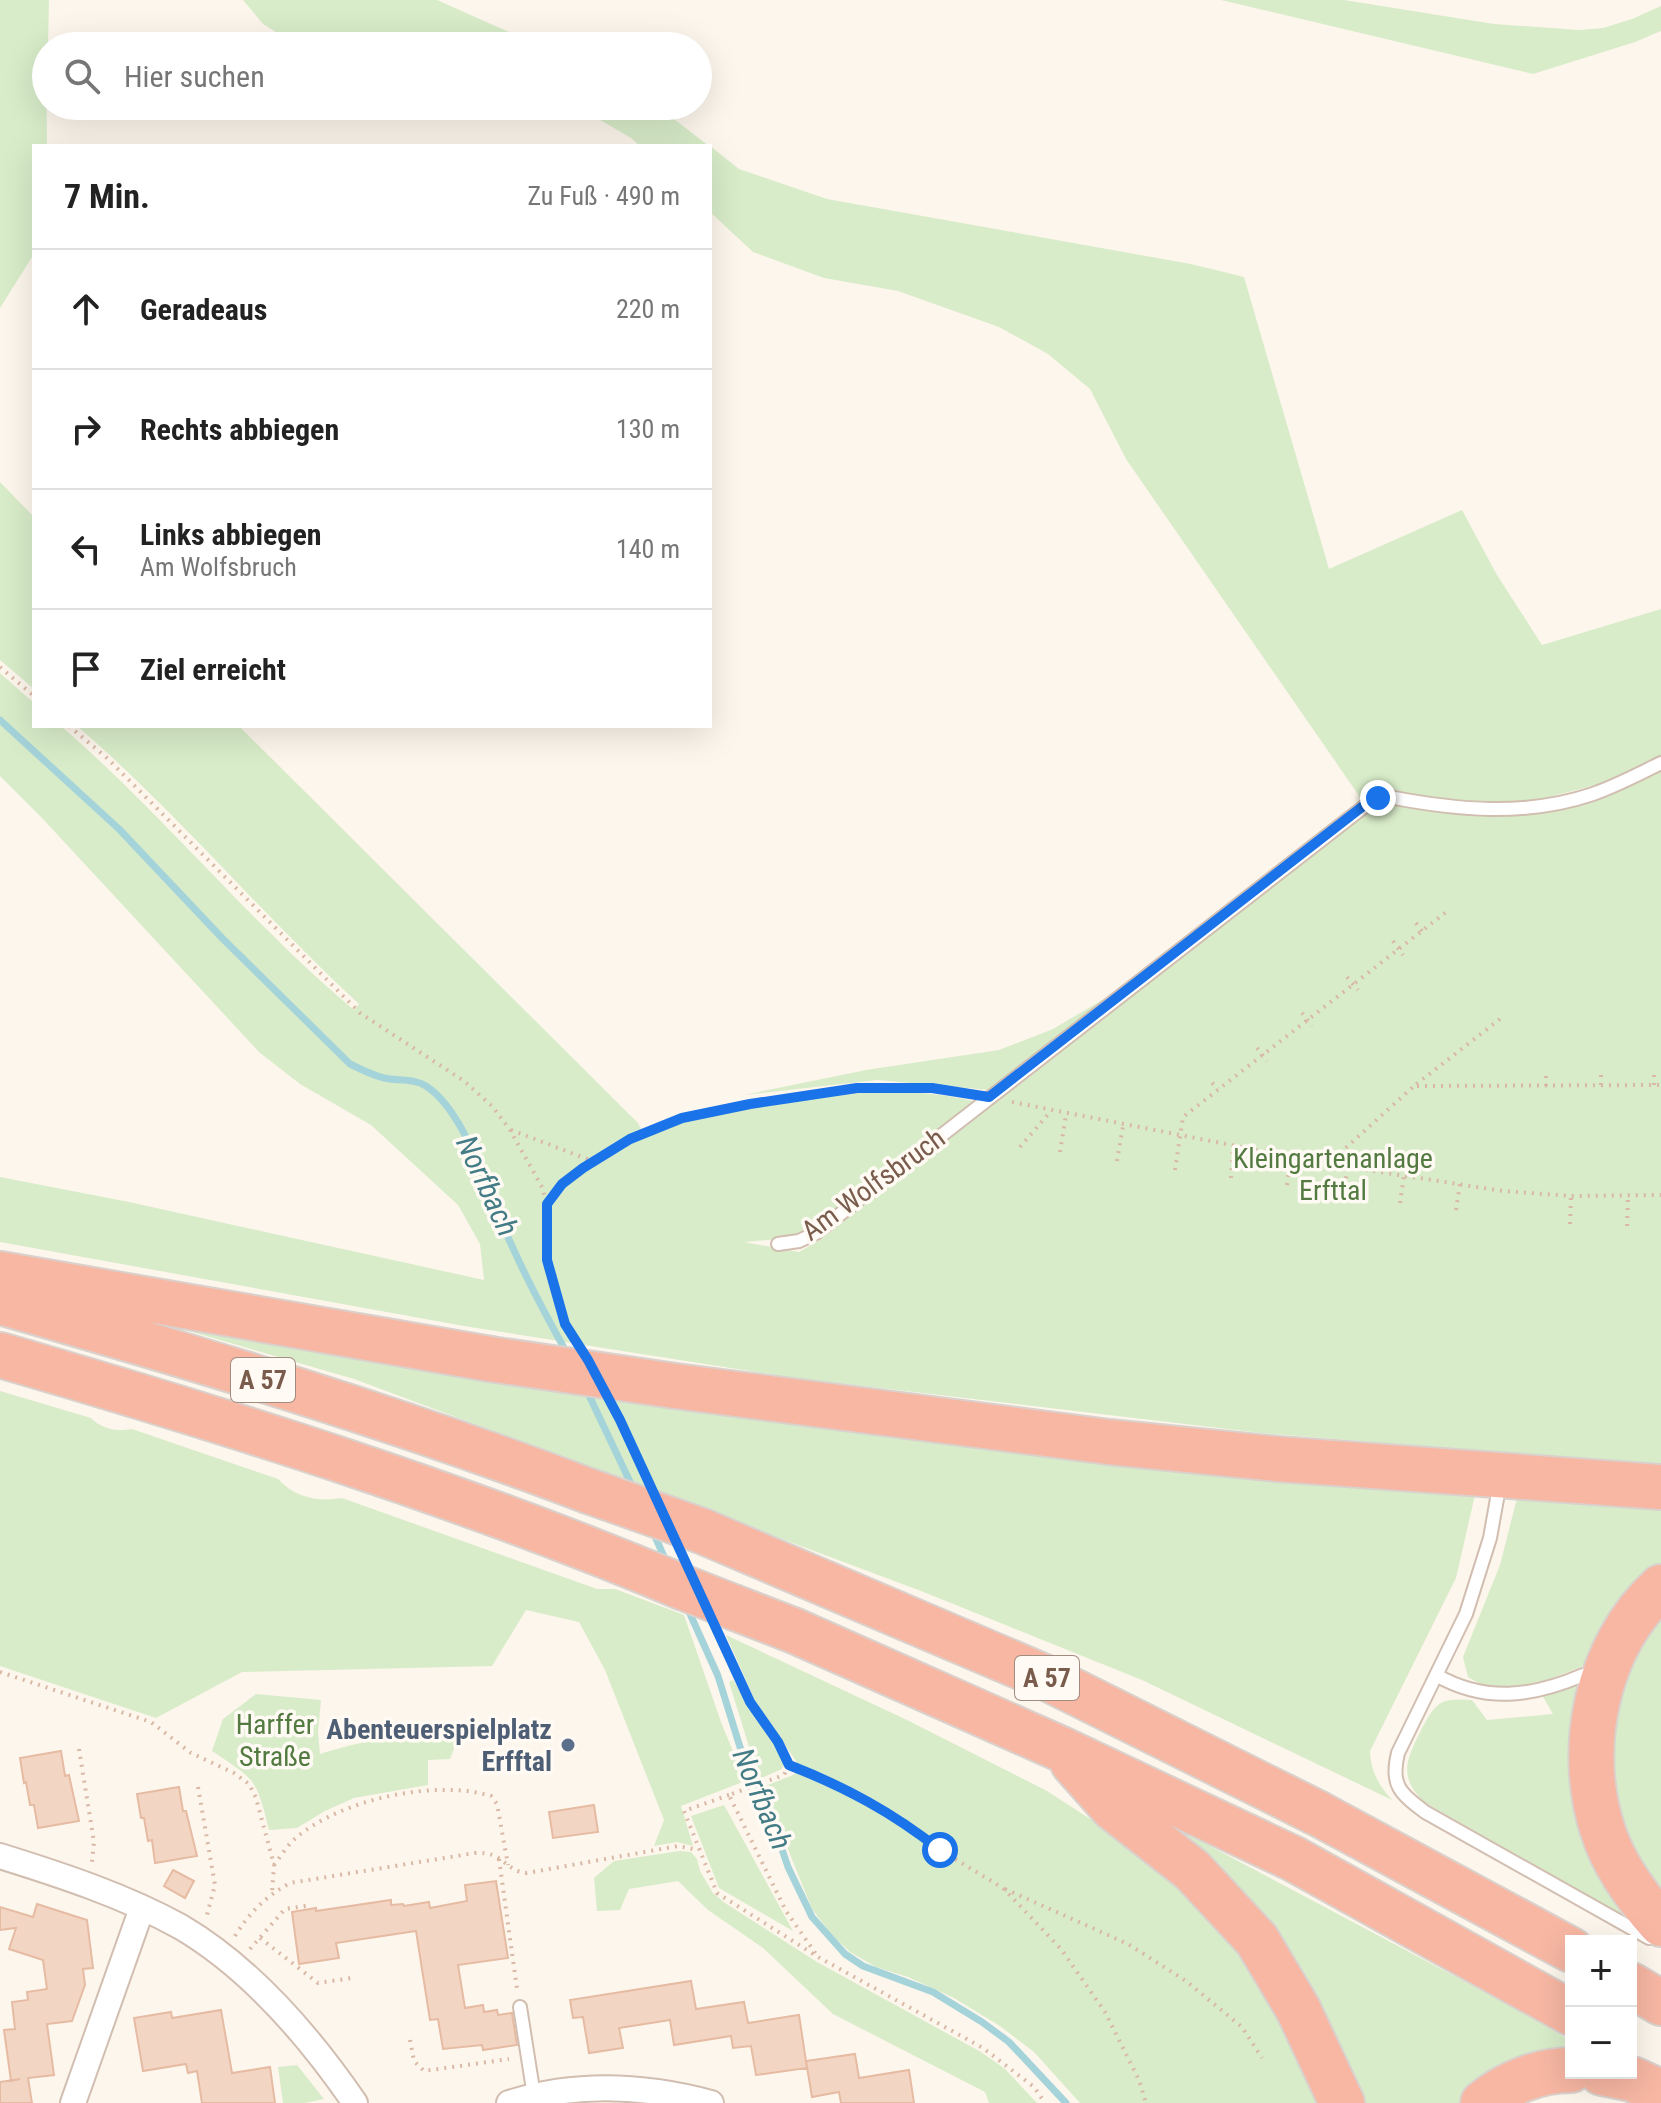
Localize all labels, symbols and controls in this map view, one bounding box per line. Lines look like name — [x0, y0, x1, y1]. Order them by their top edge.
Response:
search box — [32, 32, 712, 120]
icon: search — [60, 54, 104, 98]
text: Hier suchen — [124, 59, 265, 94]
text: 7 Min. — [64, 176, 150, 216]
text: Zu Fuß · 490 m — [527, 181, 680, 211]
icon: ahead — [64, 287, 108, 331]
text: Geradeaus — [140, 292, 267, 327]
text: 220 m — [616, 294, 680, 324]
icon: right — [64, 407, 108, 451]
text: Rechts abbiegen — [140, 412, 339, 447]
text: 130 m — [616, 414, 680, 444]
text: Links abbiegen — [140, 517, 322, 552]
icon: left — [64, 527, 108, 571]
text: 140 m — [616, 534, 680, 564]
text: Am Wolfsbruch — [140, 552, 297, 582]
icon: arrive — [64, 647, 108, 691]
text: Ziel erreicht — [140, 652, 286, 687]
route end — [1360, 780, 1396, 816]
street label: Am Wolfsbruch — [795, 1121, 951, 1247]
water label: Norfbach — [449, 1130, 526, 1242]
park label: Kleingartenanlage Erfttal — [1233, 1142, 1433, 1207]
road number: A 57 — [231, 1358, 295, 1402]
road number: A 57 — [1015, 1656, 1079, 1700]
park label: Harffer Straße — [236, 1708, 314, 1773]
place label: Abenteuerspielplatz Erfftal — [326, 1713, 552, 1778]
marker: Abenteuerspielplatz Erfftal — [559, 1736, 577, 1754]
water label: Norfbach — [725, 1743, 799, 1855]
route start — [922, 1832, 958, 1868]
map controls — [1565, 1935, 1637, 2079]
button: + — [1565, 1935, 1637, 2007]
button: − — [1565, 2007, 1637, 2079]

